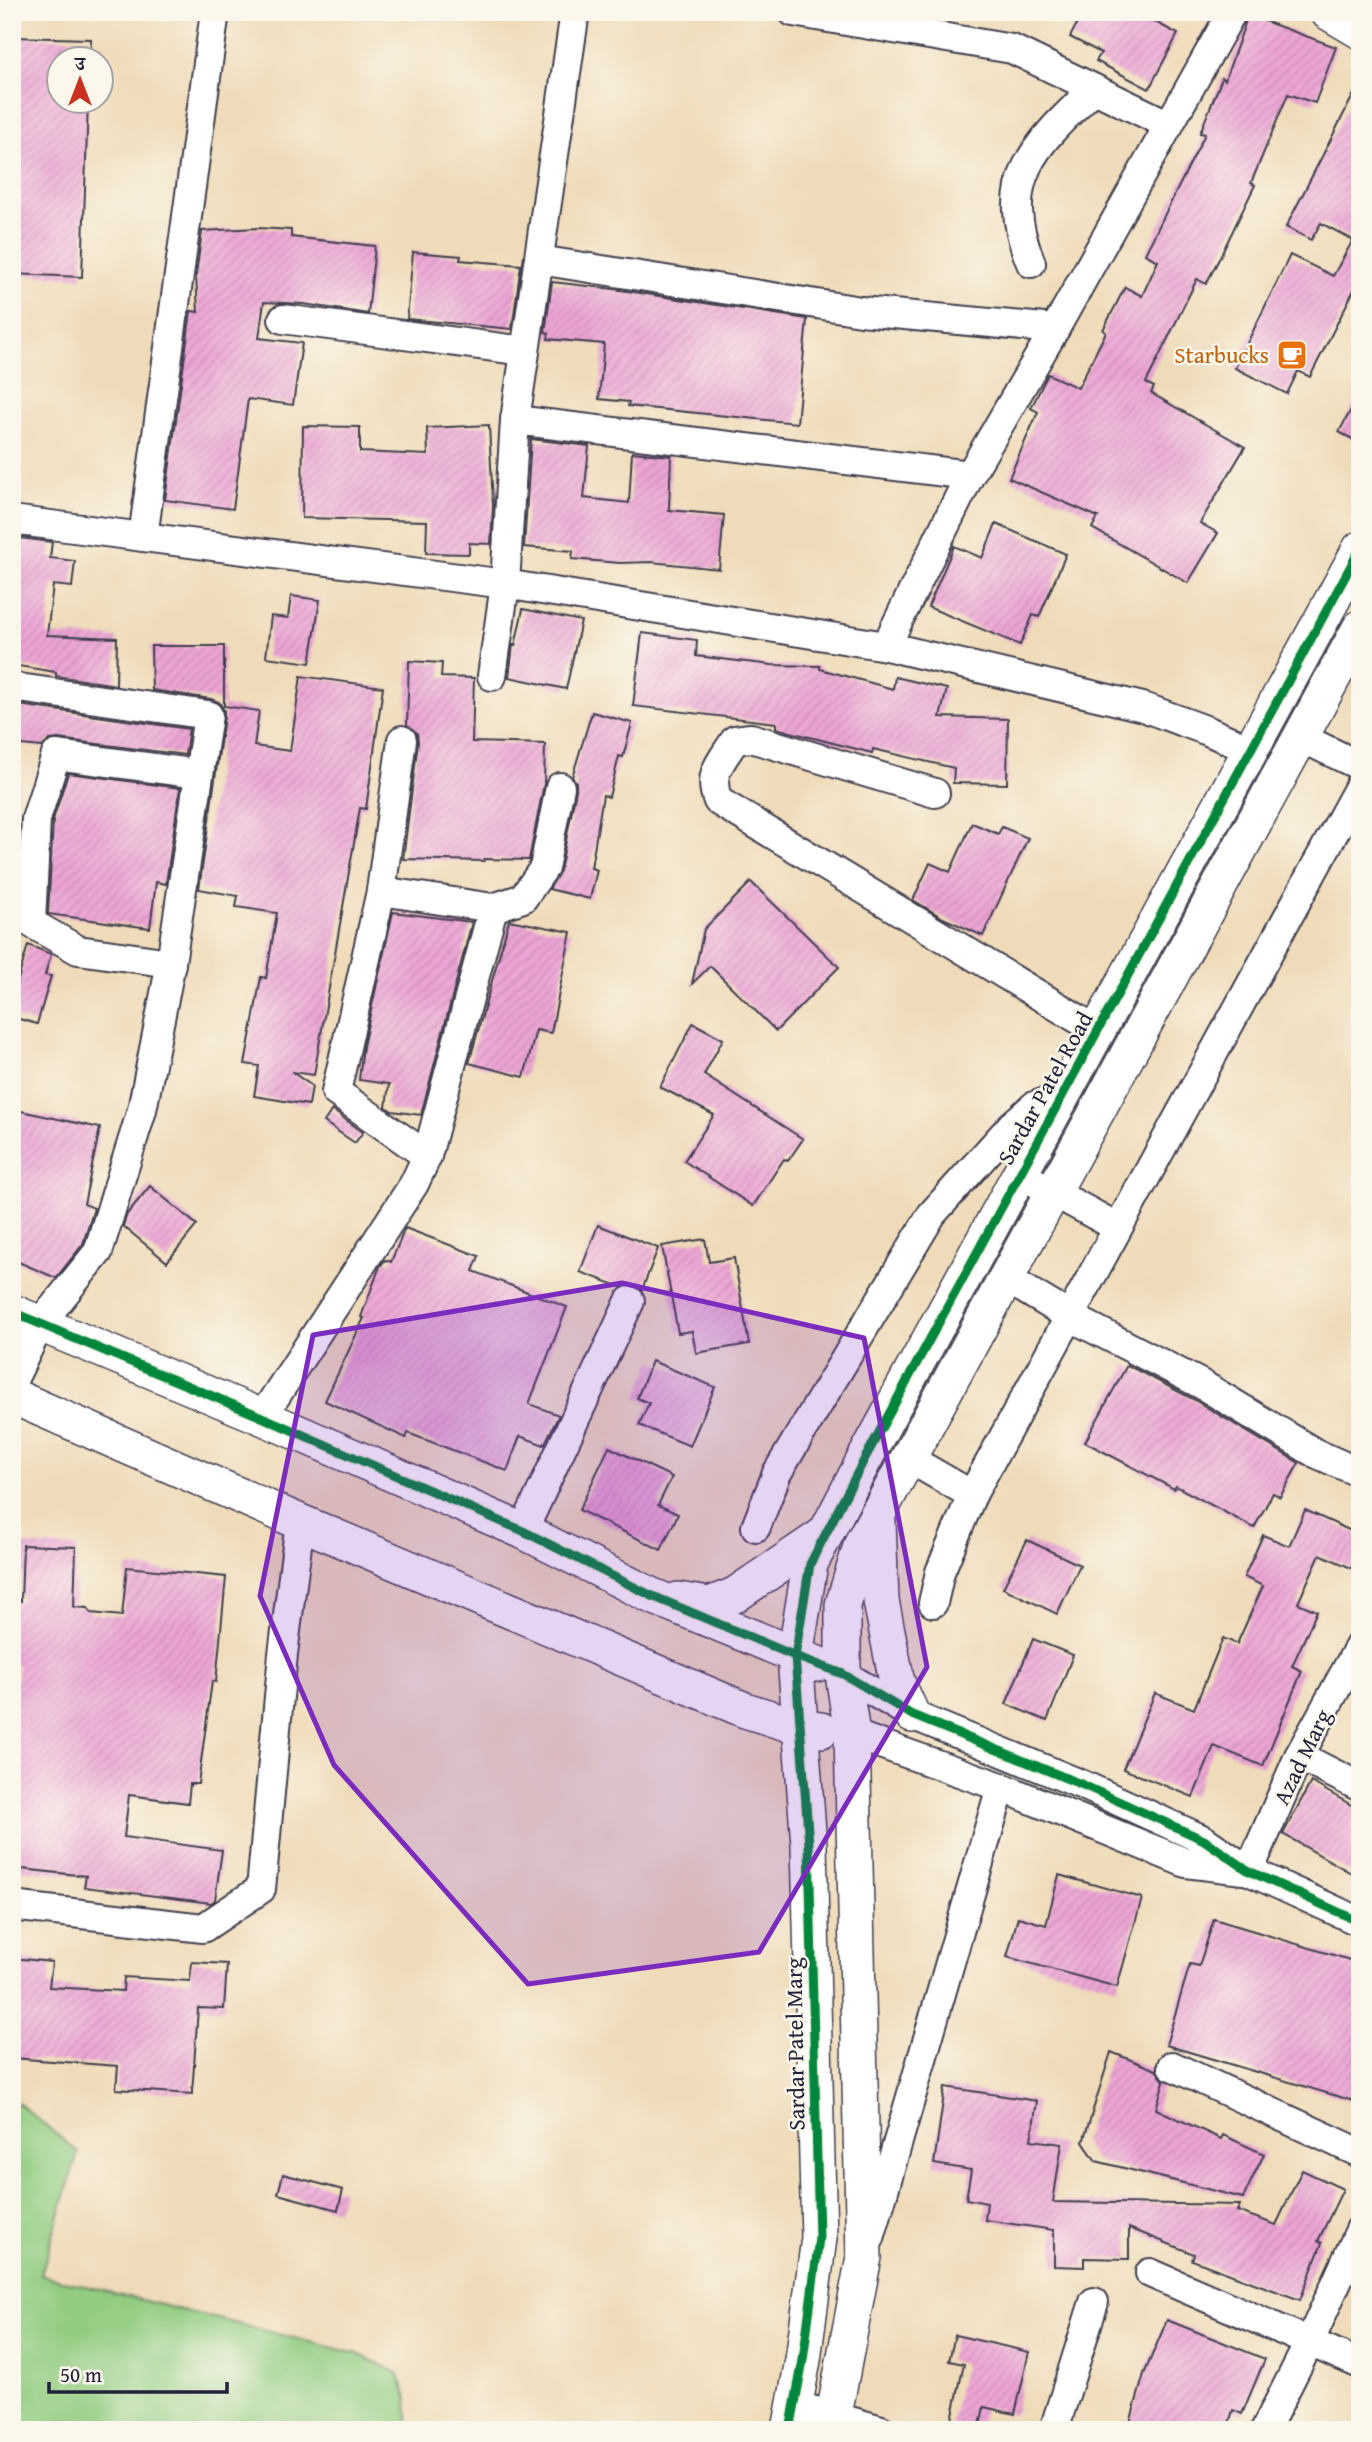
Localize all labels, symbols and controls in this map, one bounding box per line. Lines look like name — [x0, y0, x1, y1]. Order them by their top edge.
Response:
north arrow — [46, 46, 116, 116]
text: उ — [73, 49, 86, 77]
place label: Starbucks — [1174, 338, 1269, 371]
cafe icon: Starbucks — [1275, 338, 1309, 372]
street label: Sardar Patel Road — [989, 1004, 1101, 1170]
street label: Azad Marg — [1264, 1703, 1339, 1810]
street label: Sardar Patel Marg — [776, 1957, 813, 2131]
scale bar — [49, 2351, 228, 2395]
text: 50 m — [60, 2359, 102, 2390]

